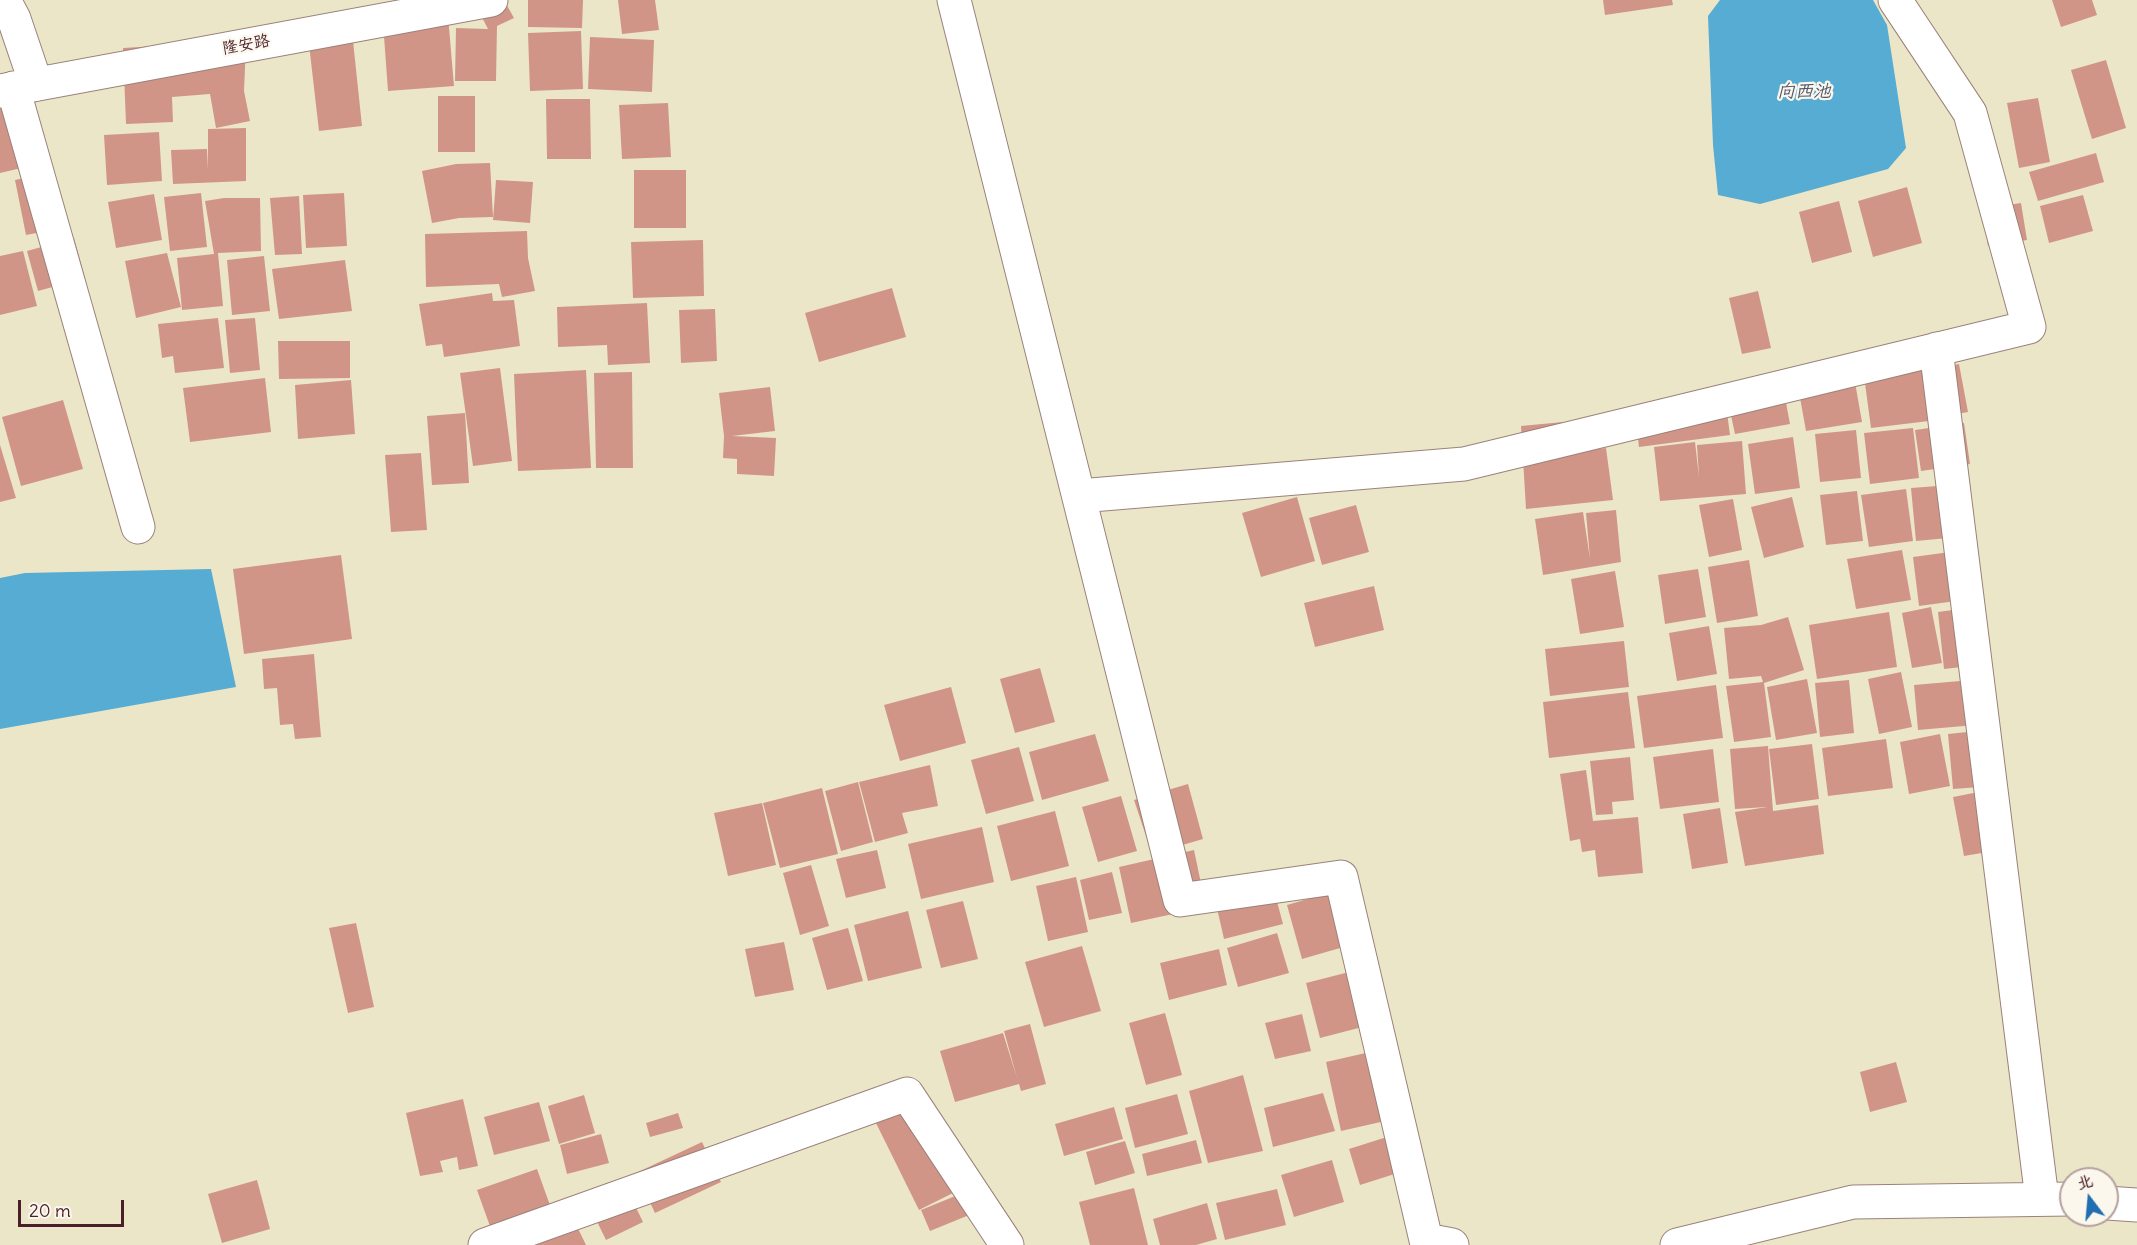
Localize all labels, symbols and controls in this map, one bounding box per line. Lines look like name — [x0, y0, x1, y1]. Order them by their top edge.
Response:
street label: 隆安路 — [221, 31, 271, 59]
water label: 向西池 — [1777, 81, 1831, 103]
north arrow — [2059, 1167, 2119, 1227]
text: 北 — [2074, 1170, 2095, 1193]
scale bar — [21, 1188, 128, 1226]
text: 20 m — [29, 1199, 71, 1222]

